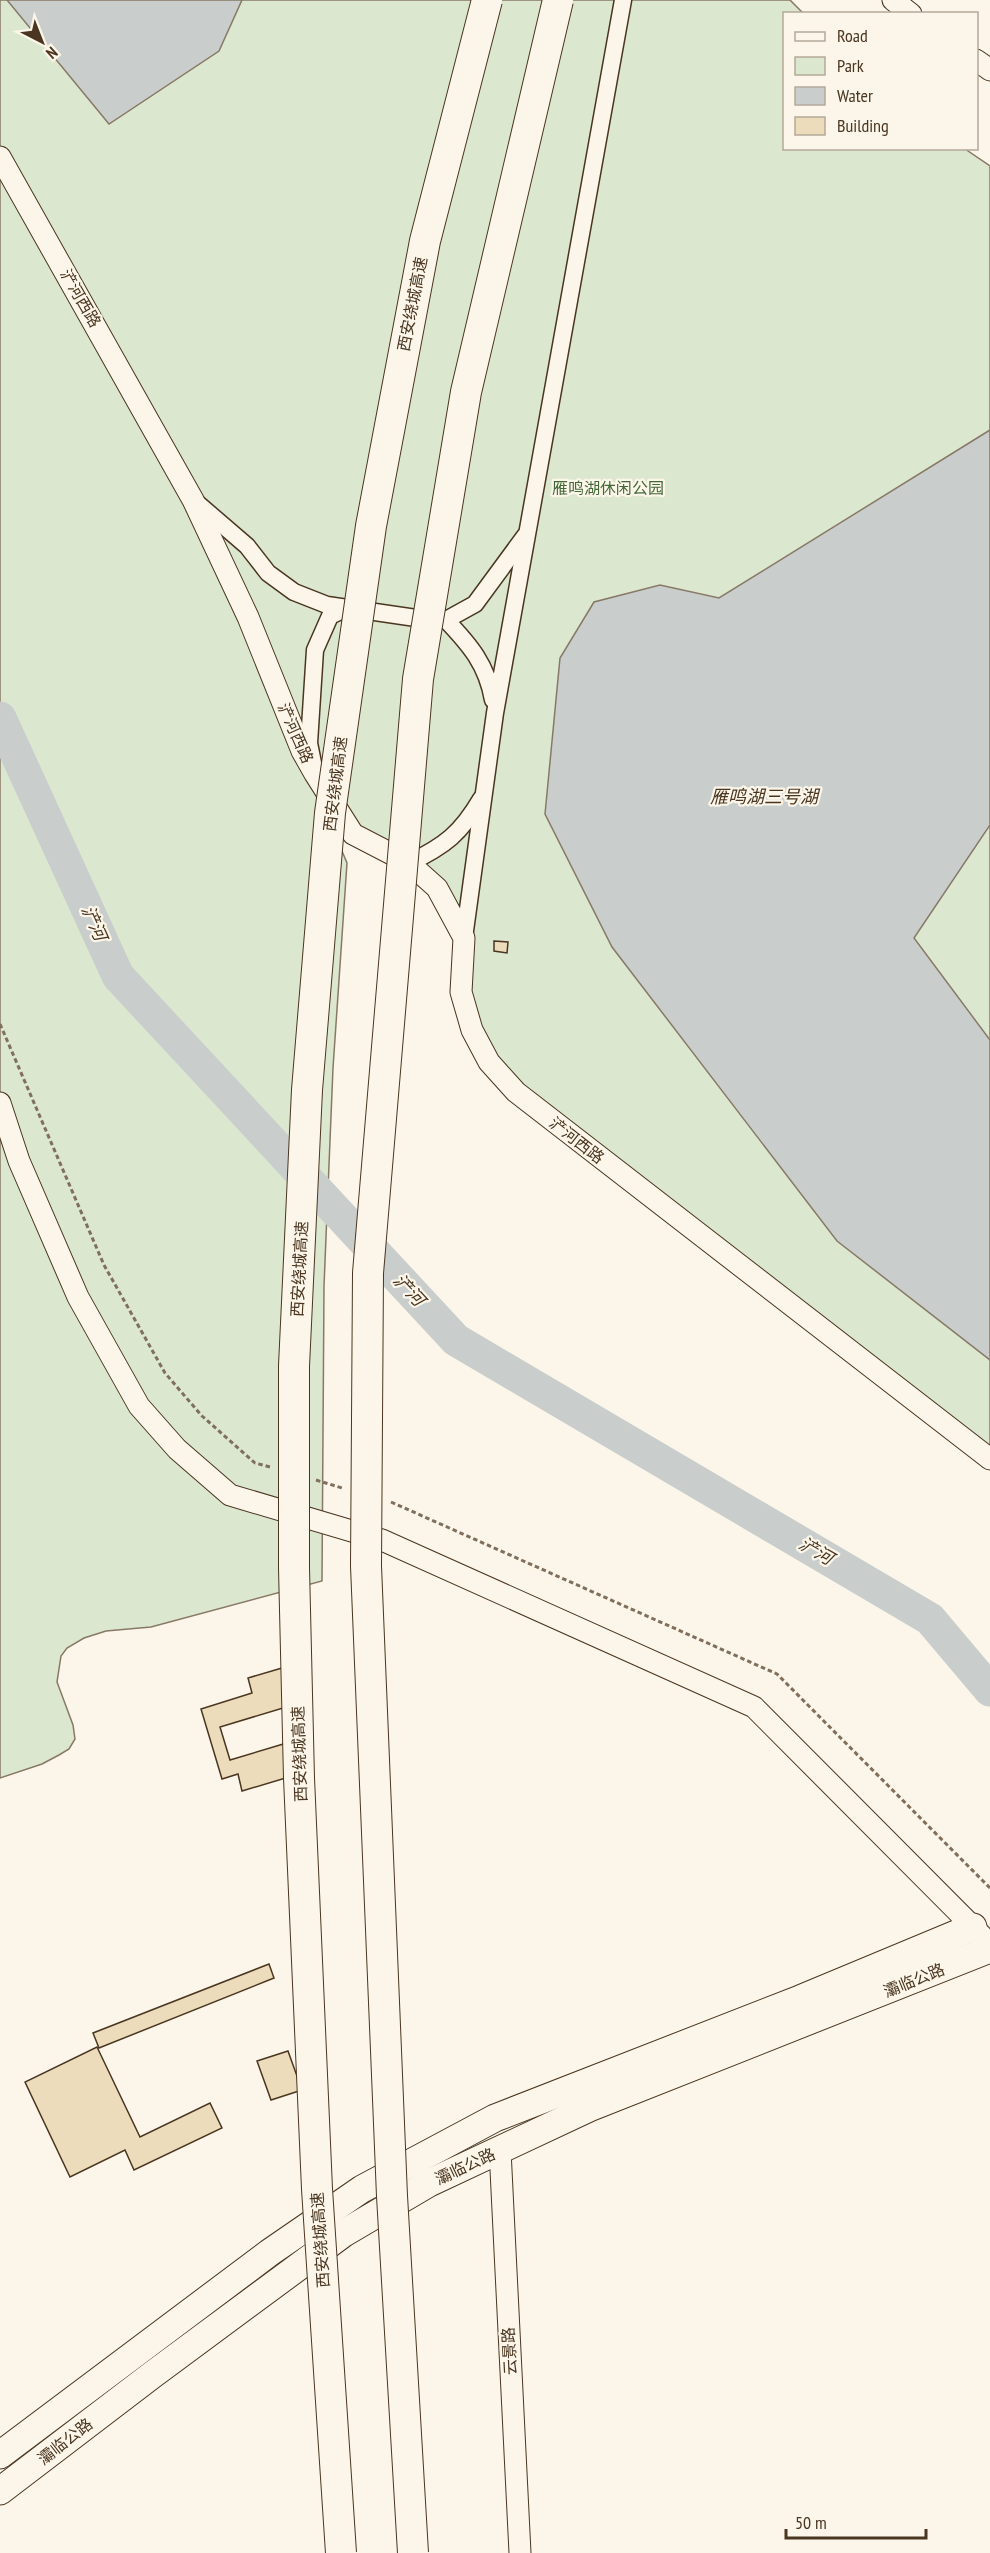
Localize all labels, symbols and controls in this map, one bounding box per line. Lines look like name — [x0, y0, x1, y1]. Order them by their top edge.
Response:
north arrow — [12, 12, 72, 72]
legend — [783, 12, 978, 150]
text: Road — [837, 24, 868, 47]
text: N — [42, 43, 62, 63]
text: Park — [837, 54, 864, 77]
text: Water — [837, 84, 873, 107]
text: Building — [837, 114, 889, 137]
street label: 西安绕城高速 — [393, 255, 431, 353]
street label: 浐河西路 — [56, 265, 106, 331]
park label: 雁鸣湖休闲公园 — [552, 478, 664, 498]
street label: 浐河西路 — [274, 700, 318, 766]
street label: 西安绕城高速 — [319, 735, 351, 833]
water label: 雁鸣湖三号湖 — [710, 785, 821, 808]
water label: 浐河 — [77, 902, 114, 947]
street label: 浐河西路 — [546, 1112, 608, 1168]
street label: 西安绕城高速 — [287, 1221, 311, 1317]
water label: 浐河 — [389, 1269, 432, 1313]
water label: 浐河 — [795, 1532, 840, 1571]
street label: 西安绕城高速 — [287, 1706, 311, 1802]
street label: 灞临公路 — [881, 1959, 947, 2001]
street label: 灞临公路 — [432, 2143, 498, 2189]
street label: 西安绕城高速 — [307, 2191, 333, 2289]
street label: 云景路 — [498, 2327, 520, 2375]
street label: 灞临公路 — [34, 2413, 96, 2469]
scale bar — [786, 2502, 926, 2540]
text: 50 m — [795, 2511, 827, 2534]

